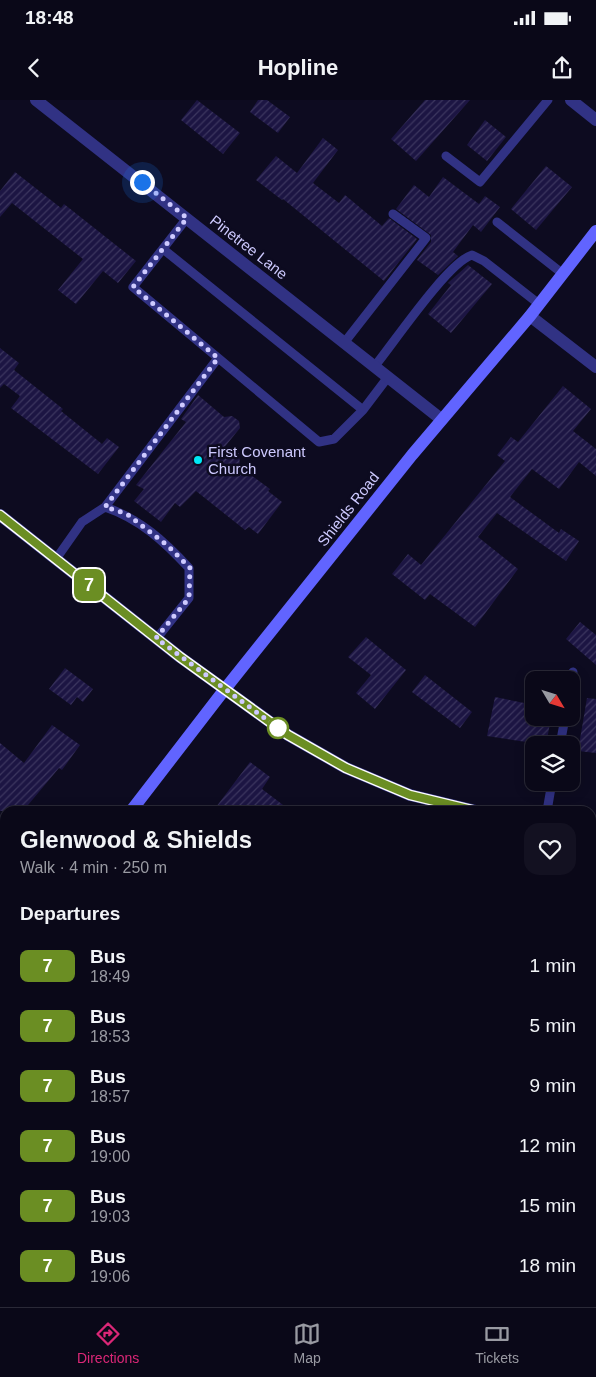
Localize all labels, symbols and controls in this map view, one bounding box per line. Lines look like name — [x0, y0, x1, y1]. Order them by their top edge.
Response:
text: 18:48 — [25, 7, 74, 28]
icon: back — [20, 54, 48, 82]
icon: share — [548, 54, 576, 82]
text: Hopline — [258, 55, 338, 80]
your location — [130, 170, 155, 195]
street label: Pinetree Lane — [207, 212, 291, 282]
place label: First Covenant Church — [208, 443, 306, 477]
marker: First Covenant Church — [192, 454, 204, 466]
street label: Shields Road — [314, 469, 382, 549]
line badge: 7 — [73, 569, 105, 601]
text: 7 — [84, 575, 94, 595]
north arrow — [525, 671, 580, 726]
map controls — [525, 671, 580, 791]
unlabelled marker — [267, 717, 289, 739]
button: layers — [525, 736, 580, 791]
button: heart — [524, 823, 576, 875]
text: Glenwood & Shields — [20, 826, 252, 853]
text: Walk · 4 min · 250 m — [20, 859, 167, 876]
text: Departures — [20, 903, 120, 924]
text: Bus — [90, 946, 126, 967]
text: 1 min — [530, 955, 576, 976]
text: 7 — [42, 956, 53, 976]
text: 18:49 — [90, 968, 130, 985]
text: Bus — [90, 1006, 126, 1027]
text: 5 min — [530, 1015, 576, 1036]
text: 7 — [42, 1016, 53, 1036]
text: 18:53 — [90, 1028, 130, 1045]
text: Bus — [90, 1066, 126, 1087]
text: 9 min — [530, 1075, 576, 1096]
text: 7 — [42, 1076, 53, 1096]
text: 18:57 — [90, 1088, 130, 1105]
text: Bus — [90, 1126, 126, 1147]
text: 12 min — [519, 1135, 576, 1156]
text: 7 — [42, 1136, 53, 1156]
text: 19:00 — [90, 1148, 130, 1165]
text: Bus — [90, 1186, 126, 1207]
text: 15 min — [519, 1195, 576, 1216]
text: 7 — [42, 1196, 53, 1216]
text: 19:03 — [90, 1208, 130, 1225]
text: Bus — [90, 1246, 126, 1267]
text: 18 min — [519, 1255, 576, 1276]
text: 7 — [42, 1256, 53, 1276]
text: 19:06 — [90, 1268, 130, 1285]
tab: Directions — [77, 1320, 139, 1366]
tab: Map — [293, 1320, 321, 1366]
tab: Tickets — [475, 1320, 519, 1366]

